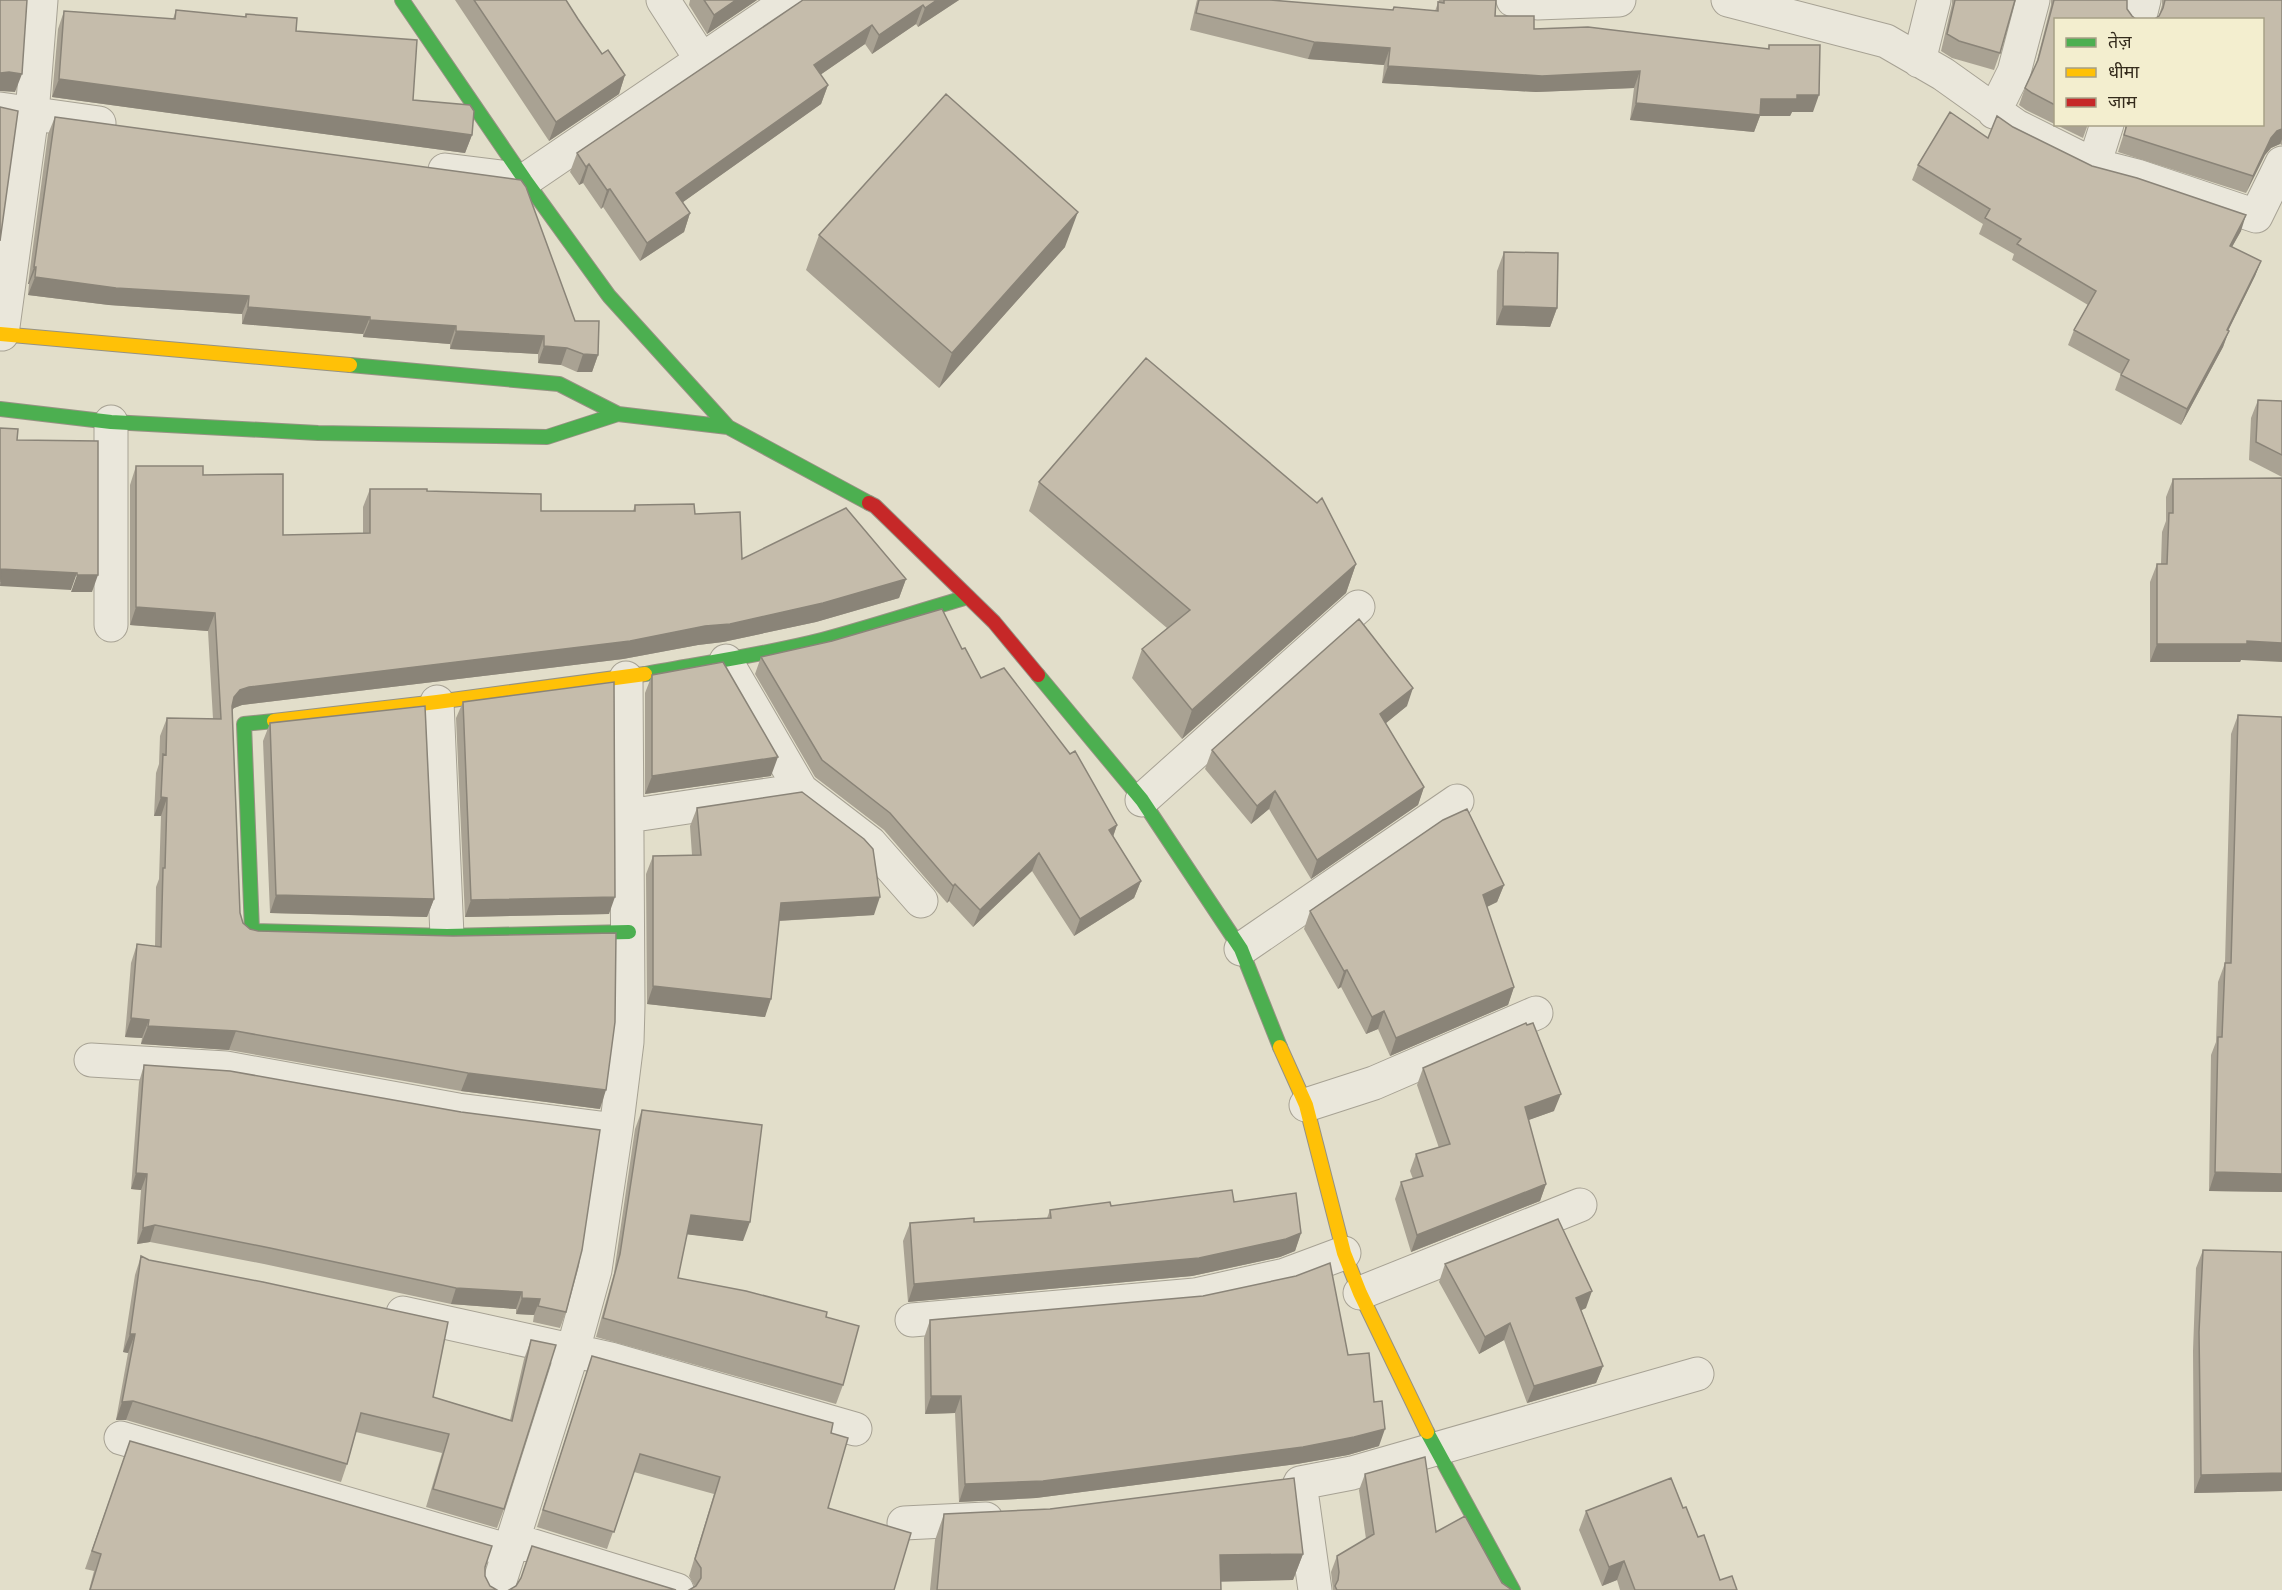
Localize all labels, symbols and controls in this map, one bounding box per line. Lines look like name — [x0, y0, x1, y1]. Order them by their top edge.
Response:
legend — [2054, 18, 2264, 126]
text: तेज़ — [2108, 29, 2132, 53]
text: धीमा — [2108, 59, 2139, 83]
text: जाम — [2108, 89, 2138, 113]

